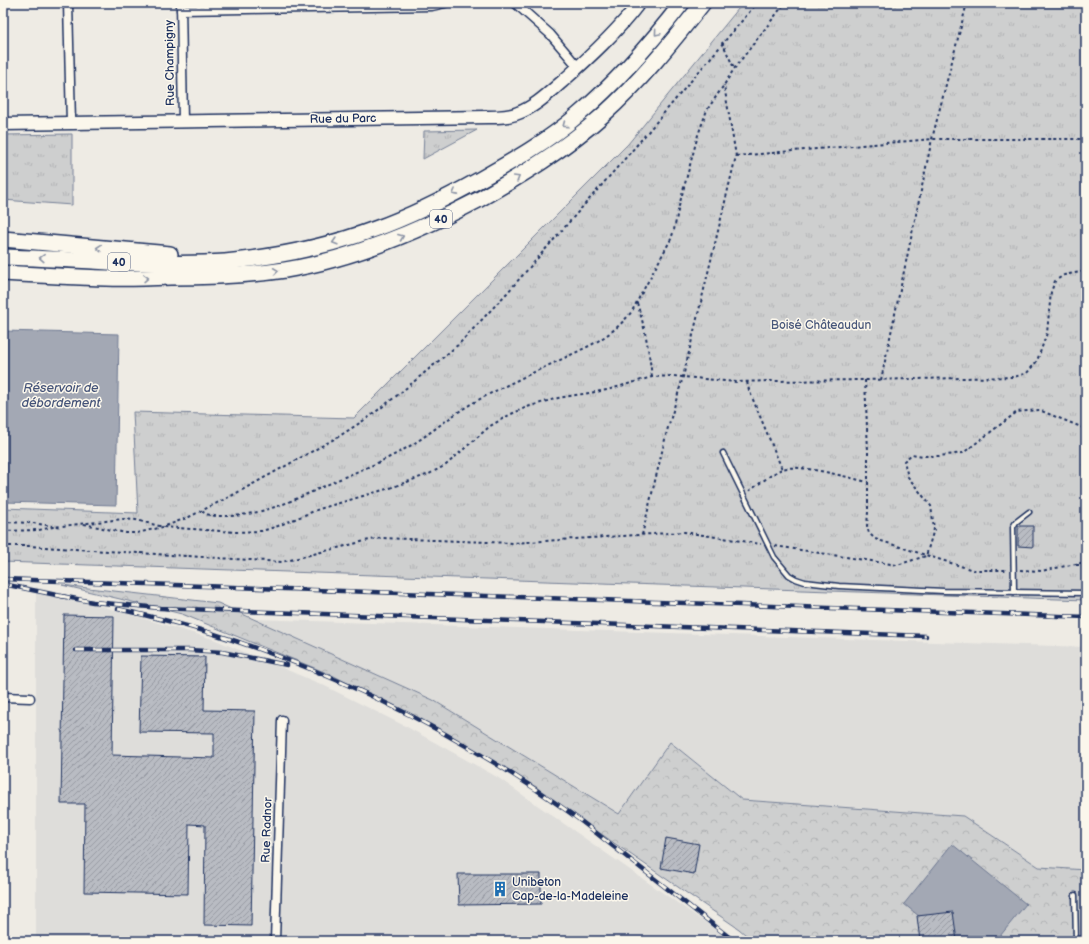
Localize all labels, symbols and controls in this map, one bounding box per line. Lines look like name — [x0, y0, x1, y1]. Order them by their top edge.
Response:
street label: Rue Champigny — [162, 19, 178, 106]
one-way arrow — [655, 29, 662, 36]
street label: Rue du Parc — [310, 111, 376, 127]
one-way arrow — [563, 120, 570, 127]
one-way arrow — [512, 175, 520, 182]
one-way arrow — [452, 188, 459, 196]
road number: 40 — [430, 210, 452, 228]
one-way arrow — [397, 233, 404, 241]
one-way arrow — [331, 237, 338, 246]
one-way arrow — [96, 243, 102, 252]
road number: 40 — [108, 253, 130, 271]
one-way arrow — [39, 254, 45, 263]
one-way arrow — [273, 267, 279, 276]
one-way arrow — [143, 273, 149, 282]
park label: Boisé Châteaudun — [771, 318, 871, 333]
water label: Réservoir de débordement — [21, 380, 102, 411]
street label: Rue Radnor — [258, 796, 276, 863]
place label: Unibeton Cap-de-la-Madeleine — [512, 875, 628, 904]
building icon: Unibeton Cap-de-la-Madeleine — [491, 880, 509, 898]

